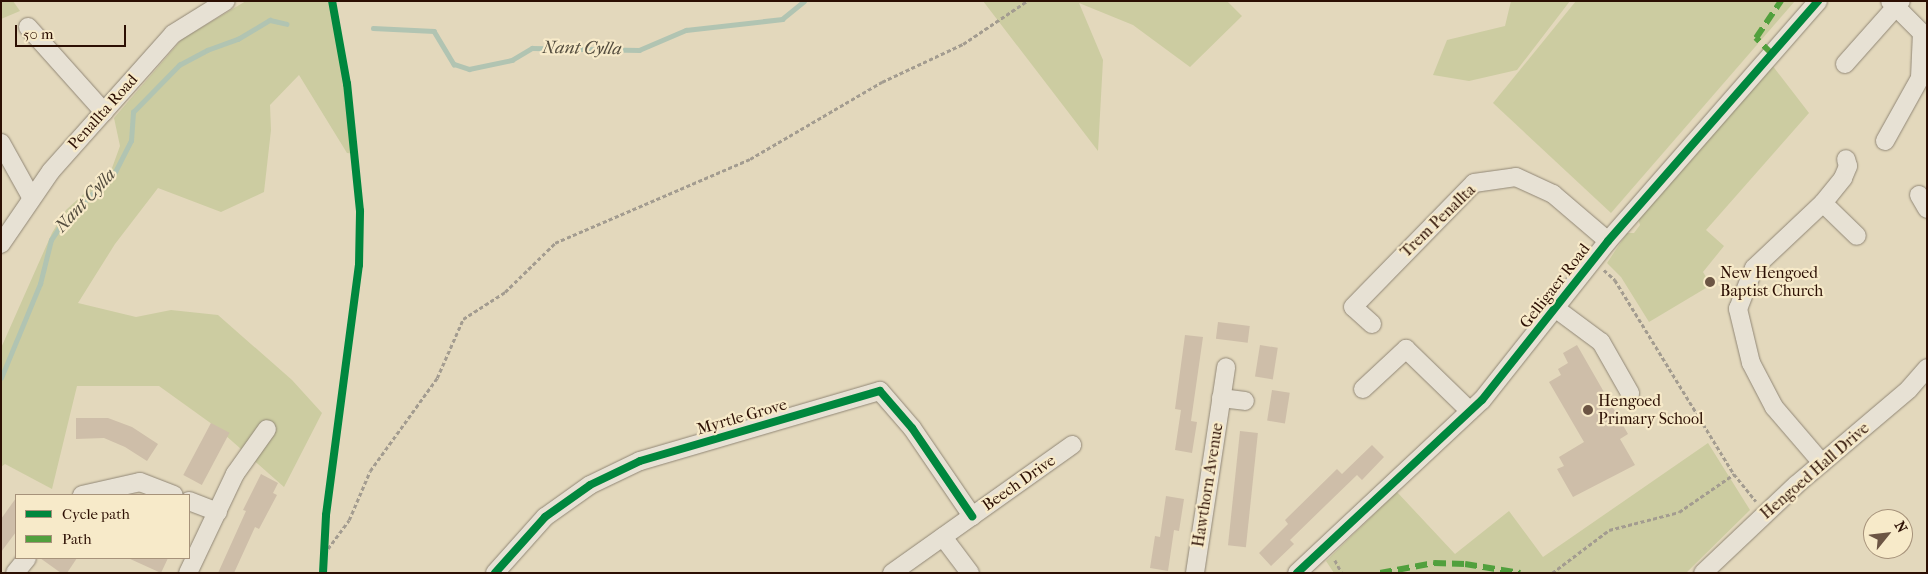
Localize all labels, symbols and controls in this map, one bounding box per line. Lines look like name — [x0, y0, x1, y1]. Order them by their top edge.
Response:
scale bar — [18, 15, 129, 47]
text: 50 m — [23, 25, 53, 43]
water label: Nant Cylla — [542, 38, 622, 60]
street label: Penallta Road — [64, 70, 142, 154]
water label: Nant Cylla — [51, 165, 121, 237]
street label: Trem Penallta — [1397, 180, 1479, 262]
street label: Gelligaer Road — [1516, 240, 1594, 332]
place label: New Hengoed Baptist Church — [1720, 263, 1823, 301]
marker: New Hengoed Baptist Church — [1704, 276, 1716, 288]
place label: Hengoed Primary School — [1598, 391, 1703, 429]
street label: Myrtle Grove — [695, 395, 789, 439]
marker: Hengoed Primary School — [1582, 404, 1594, 416]
street label: Hengoed Hall Drive — [1757, 419, 1873, 523]
street label: Hawthorn Avenue — [1189, 422, 1227, 548]
street label: Beech Drive — [979, 451, 1059, 515]
legend — [15, 494, 190, 559]
text: Cycle path — [62, 505, 130, 523]
north arrow — [1863, 509, 1913, 559]
text: N — [1891, 518, 1911, 536]
text: Path — [62, 530, 92, 548]

